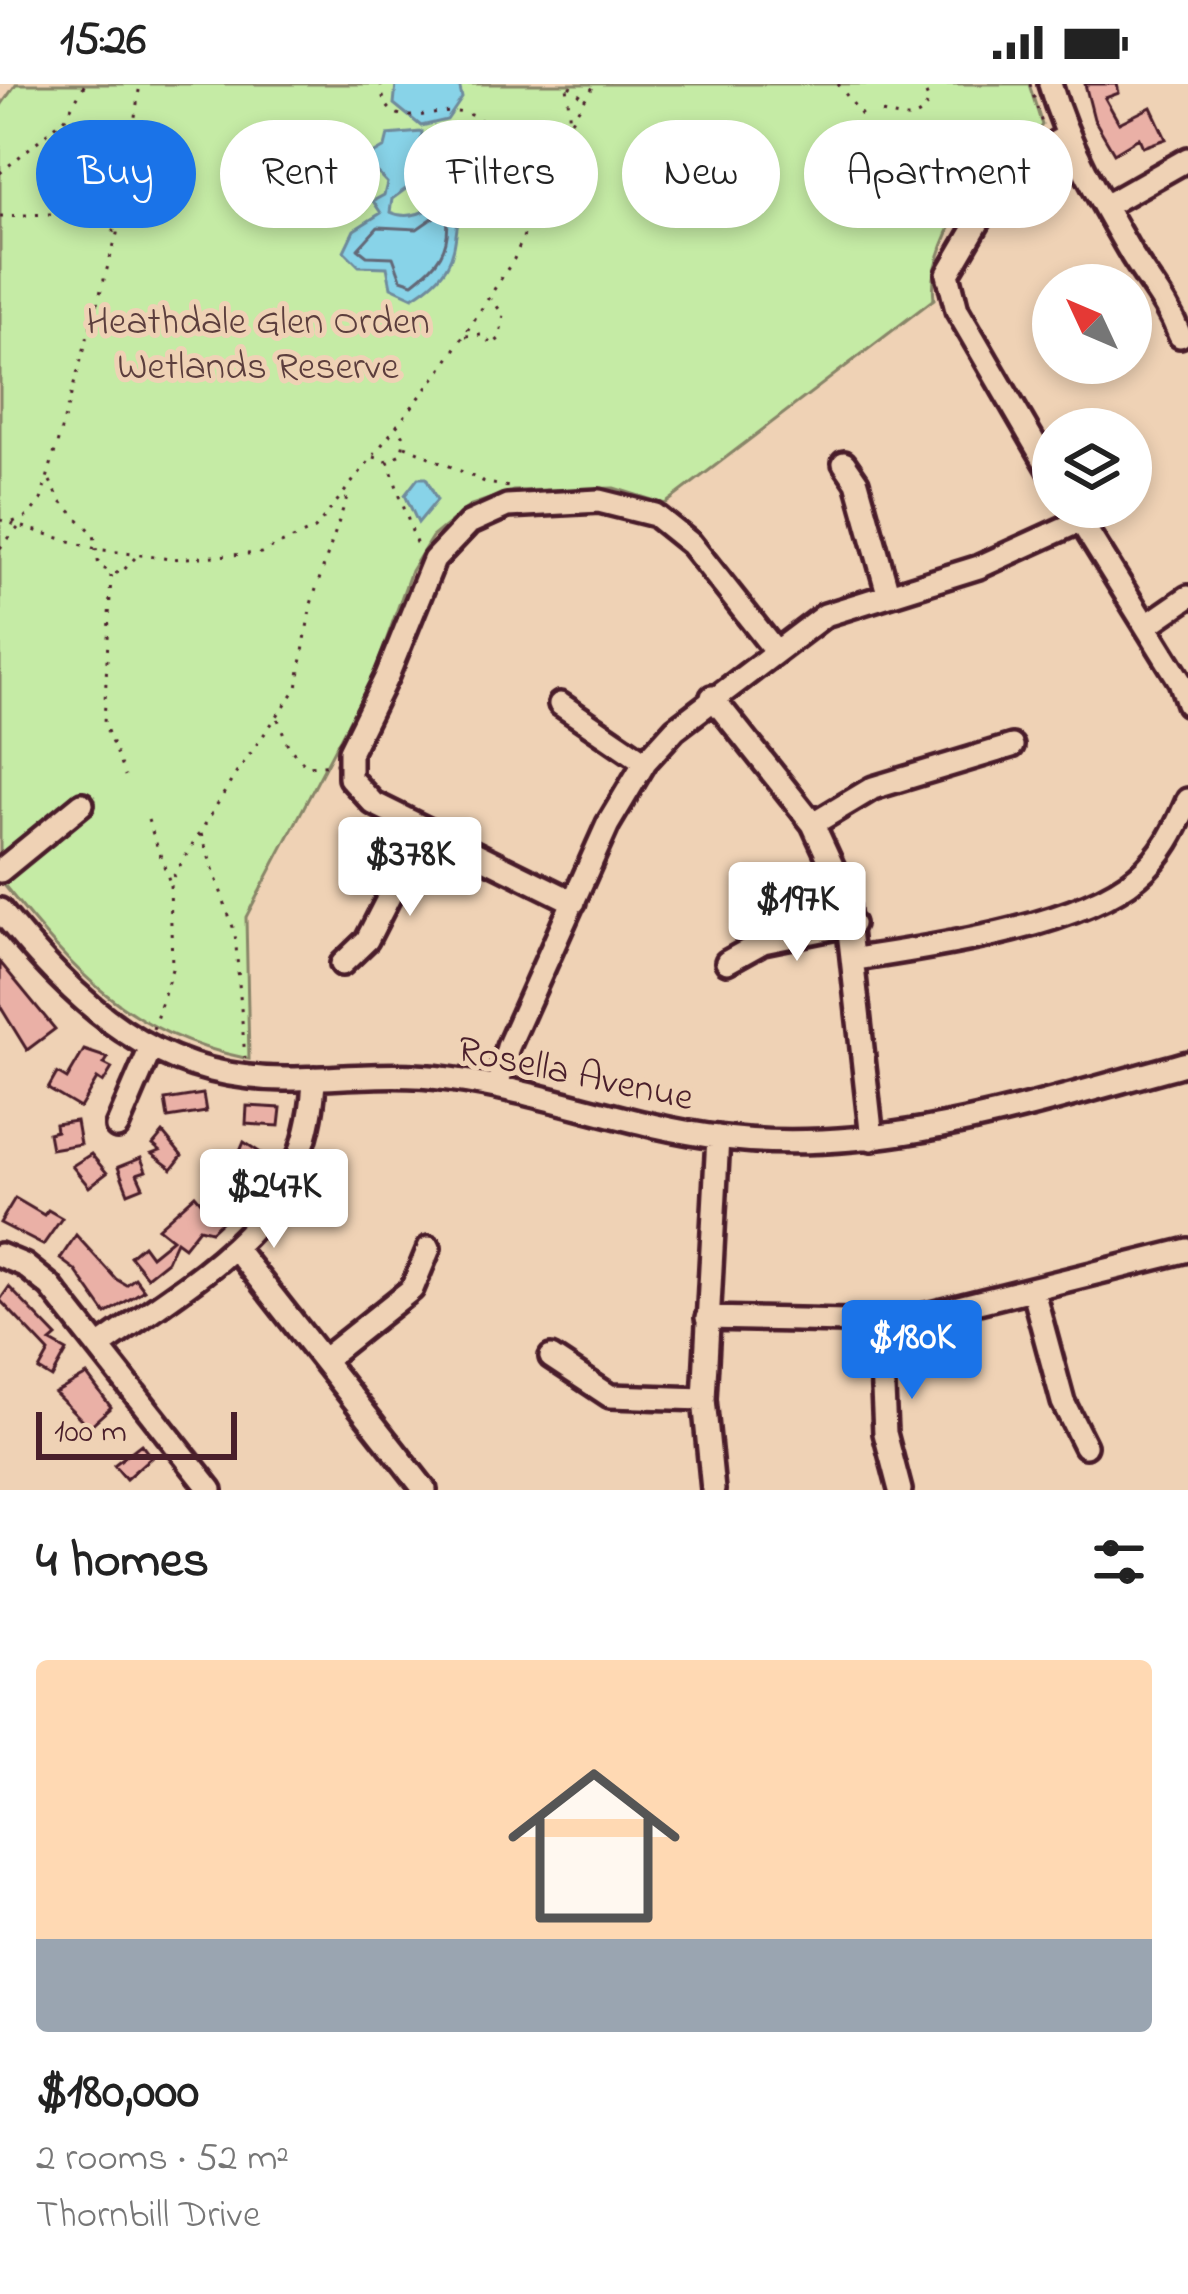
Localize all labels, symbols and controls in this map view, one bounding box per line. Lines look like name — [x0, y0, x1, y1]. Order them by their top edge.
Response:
text: 15:26 — [60, 9, 146, 75]
chip: Buy — [36, 120, 196, 228]
chip: Rent — [220, 120, 380, 228]
chip: Filters — [404, 120, 598, 228]
chip: New — [622, 120, 780, 228]
chip: Apartment — [804, 120, 1073, 228]
north arrow — [1032, 264, 1152, 384]
map controls — [1032, 264, 1152, 528]
park label: Heathdale Glen Orden Wetlands Reserve — [86, 295, 430, 397]
button: layers — [1032, 408, 1152, 528]
pin: $378K — [326, 817, 494, 919]
text: $378K — [365, 827, 455, 884]
pin: $197K — [713, 862, 881, 964]
text: $197K — [756, 872, 838, 929]
street label: Rosella Avenue — [452, 1023, 699, 1128]
pin: $247K — [190, 1149, 358, 1251]
text: $247K — [227, 1159, 321, 1216]
pin: $180K — [828, 1300, 996, 1402]
text: $180K — [869, 1310, 955, 1367]
scale bar — [36, 1406, 237, 1459]
text: 100 m — [54, 1409, 127, 1457]
text: 4 homes — [36, 1525, 209, 1600]
icon: filters — [1086, 1529, 1152, 1595]
icon: home — [486, 1738, 702, 1954]
text: $180,000 — [36, 2056, 199, 2131]
text: 2 rooms · 52 m² — [36, 2131, 289, 2188]
text: Thornbill Drive — [36, 2188, 260, 2245]

